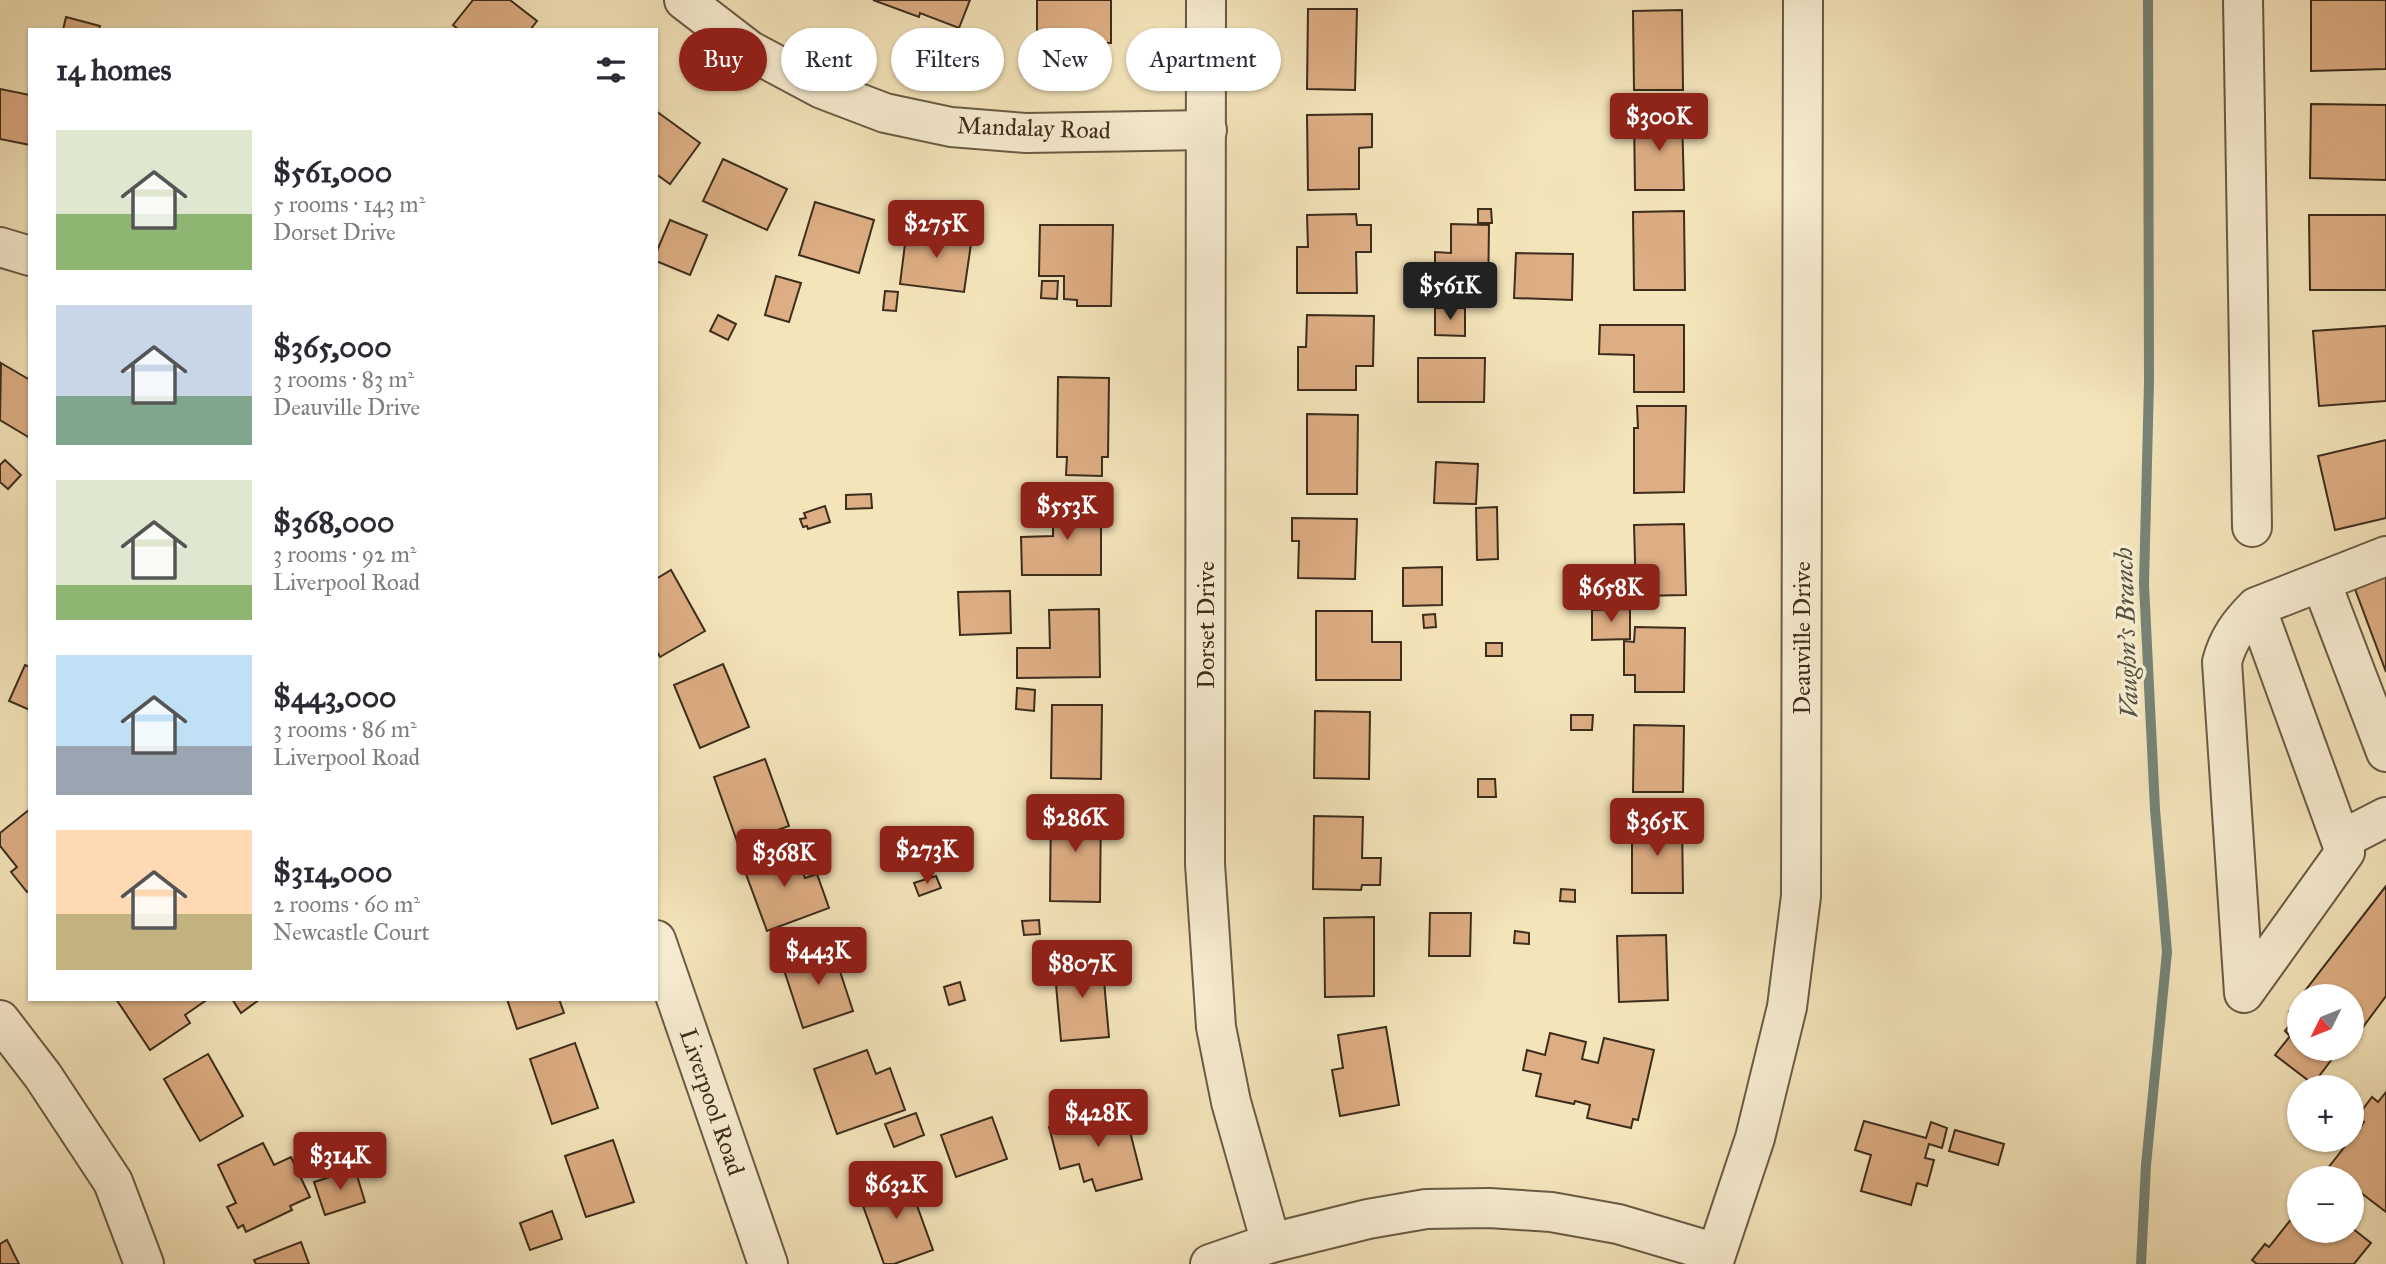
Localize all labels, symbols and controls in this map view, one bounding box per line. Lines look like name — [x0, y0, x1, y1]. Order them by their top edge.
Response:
chip: Buy — [679, 28, 767, 91]
chip: Rent — [781, 28, 877, 91]
chip: Filters — [891, 28, 1004, 91]
chip: New — [1018, 28, 1112, 91]
chip: Apartment — [1126, 28, 1281, 91]
icon: filters — [592, 51, 630, 89]
text: 14 homes — [56, 52, 171, 88]
pin: $300K — [1610, 94, 1708, 153]
text: $300K — [1626, 102, 1692, 130]
street label: Mandalay Road — [957, 110, 1111, 146]
text: $561,000 — [273, 154, 392, 190]
icon: home — [112, 158, 196, 242]
text: 5 rooms · 143 m² — [273, 190, 425, 218]
pin: $275K — [887, 201, 985, 260]
text: $275K — [904, 209, 968, 237]
text: Dorset Drive — [273, 218, 396, 246]
pin: $561K — [1401, 262, 1499, 322]
text: $561K — [1419, 271, 1481, 299]
text: $365,000 — [273, 329, 392, 365]
icon: home — [112, 333, 196, 417]
text: 3 rooms · 83 m² — [273, 365, 414, 393]
text: Deauville Drive — [273, 393, 420, 421]
pin: $553K — [1018, 482, 1116, 542]
text: $553K — [1037, 491, 1097, 519]
text: $368,000 — [273, 504, 394, 540]
icon: home — [112, 508, 196, 592]
text: 3 rooms · 92 m² — [273, 540, 416, 568]
water label: Vaughn's Branch — [2107, 547, 2145, 719]
street label: Dorset Drive — [1191, 561, 1221, 689]
street label: Deauville Drive — [1787, 561, 1817, 715]
pin: $658K — [1562, 564, 1660, 624]
text: Liverpool Road — [273, 568, 420, 596]
text: $658K — [1579, 573, 1643, 601]
text: $443,000 — [273, 679, 397, 715]
icon: home — [112, 683, 196, 767]
text: 3 rooms · 86 m² — [273, 715, 417, 743]
text: Liverpool Road — [273, 743, 420, 771]
pin: $286K — [1026, 794, 1124, 854]
pin: $365K — [1608, 798, 1706, 858]
text: $286K — [1042, 803, 1108, 831]
text: $365K — [1626, 807, 1688, 835]
pin: $273K — [878, 826, 976, 886]
pin: $368K — [735, 830, 833, 889]
text: $273K — [896, 835, 958, 863]
text: $368K — [752, 838, 816, 866]
text: $314,000 — [273, 854, 392, 890]
icon: home — [112, 858, 196, 942]
text: 2 rooms · 60 m² — [273, 890, 420, 918]
text: Newcastle Court — [273, 918, 430, 946]
pin: $443K — [769, 928, 867, 987]
text: $443K — [786, 936, 850, 964]
pin: $807K — [1033, 940, 1131, 1000]
text: $807K — [1048, 949, 1116, 977]
north arrow — [2287, 984, 2364, 1060]
map controls — [2287, 984, 2364, 1243]
street label: Liverpool Road — [673, 1025, 751, 1179]
button: + — [2287, 1075, 2364, 1152]
pin: $428K — [1049, 1090, 1147, 1149]
text: $428K — [1065, 1098, 1131, 1126]
pin: $314K — [291, 1132, 389, 1192]
text: $314K — [309, 1141, 371, 1169]
pin: $632K — [847, 1162, 945, 1221]
button: − — [2287, 1166, 2364, 1243]
text: $632K — [865, 1170, 927, 1198]

